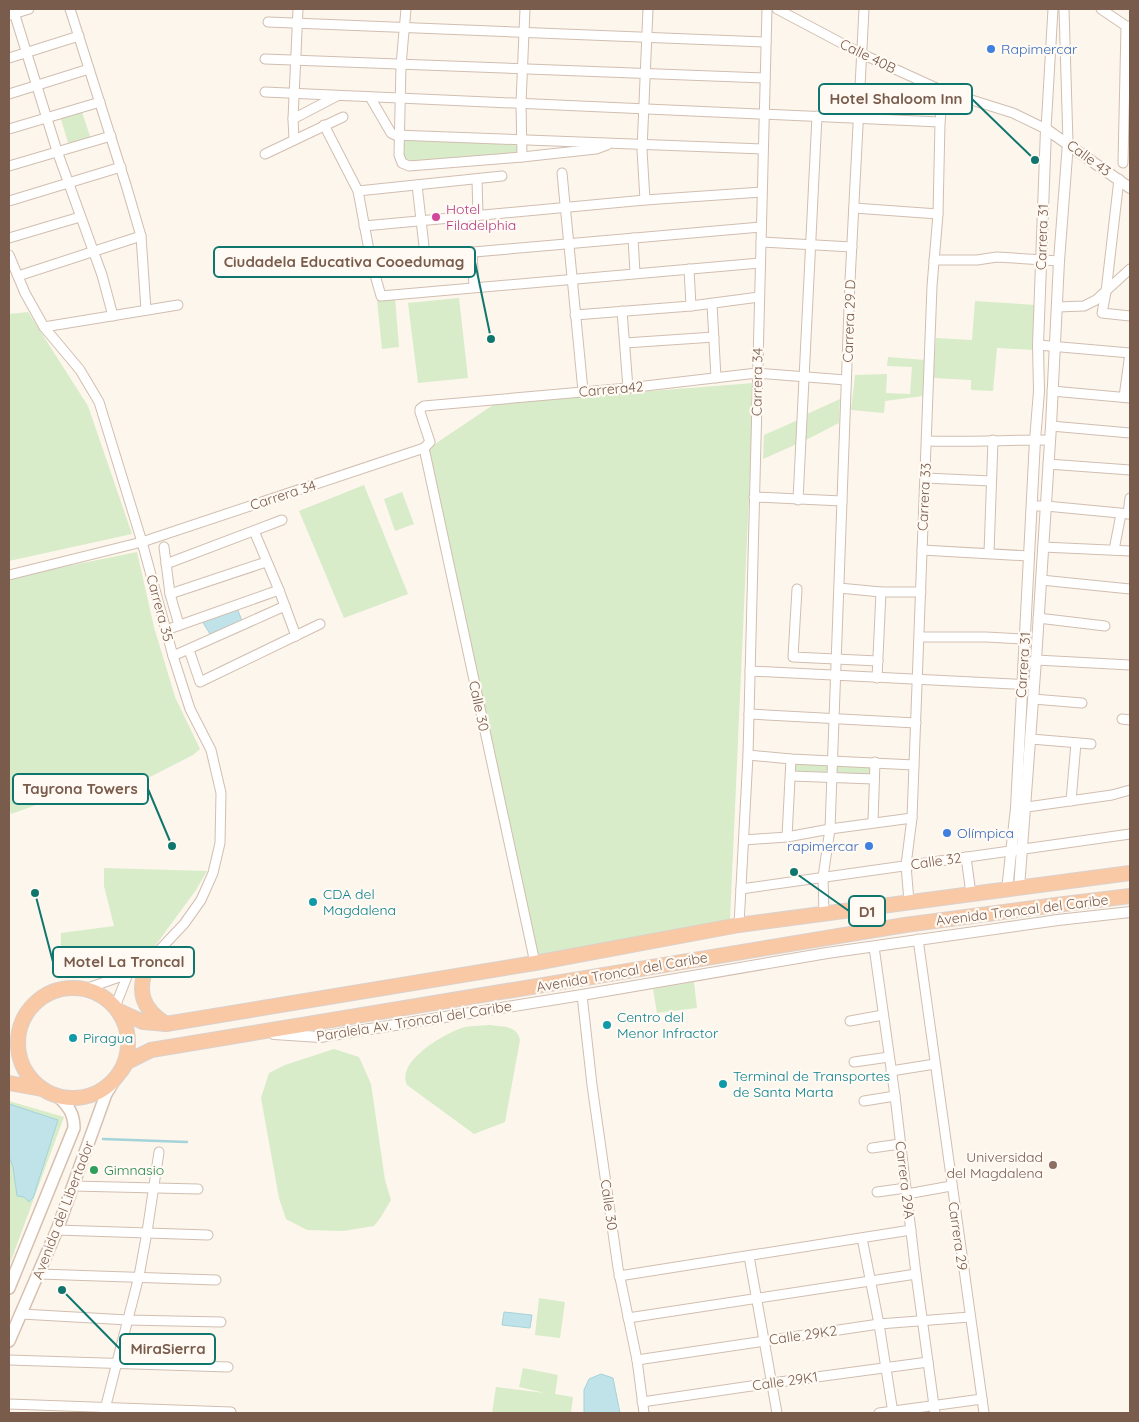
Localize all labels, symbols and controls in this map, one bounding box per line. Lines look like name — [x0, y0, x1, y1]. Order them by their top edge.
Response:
street label: Calle 40B — [837, 35, 899, 77]
place label: Rapimercar — [1001, 40, 1078, 58]
marker: Rapimercar — [985, 43, 997, 55]
callout: Hotel Shaloom Inn — [819, 84, 972, 114]
text: Hotel Shaloom Inn — [829, 89, 963, 108]
street label: Calle 43 — [1063, 136, 1115, 180]
place label: Hotel Filadelphia — [446, 200, 516, 234]
street label: Carrera 31 — [1032, 204, 1052, 270]
marker: Hotel Filadelphia — [430, 211, 442, 223]
callout: Ciudadela Educativa Cooedumag — [214, 247, 475, 277]
text: Ciudadela Educativa Cooedumag — [224, 252, 464, 271]
street label: Carrera 29 D — [839, 279, 859, 363]
street label: Carrera 34 — [747, 348, 767, 416]
street label: Carrera42 — [578, 377, 644, 401]
street label: Carrera 33 — [913, 462, 935, 532]
street label: Carrera 34 — [248, 476, 318, 514]
street label: Carrera 35 — [142, 573, 178, 643]
street label: Carrera 31 — [1012, 631, 1034, 699]
street label: Calle 30 — [465, 679, 493, 733]
callout: Tayrona Towers — [13, 774, 148, 804]
text: Tayrona Towers — [22, 779, 138, 798]
place label: Olímpica — [957, 824, 1014, 842]
marker: Olímpica — [941, 827, 953, 839]
place label: rapimercar — [787, 837, 860, 855]
marker: rapimercar — [863, 840, 875, 852]
street label: Calle 32 — [910, 849, 963, 873]
place label: CDA del Magdalena — [323, 885, 396, 919]
street label: Avenida Troncal del Caribe — [935, 890, 1109, 930]
marker: CDA del Magdalena — [307, 896, 319, 908]
callout: D1 — [849, 896, 885, 926]
text: D1 — [859, 902, 875, 921]
callout: Motel La Troncal — [53, 947, 194, 977]
street label: Avenida Troncal del Caribe — [535, 948, 709, 996]
text: Motel La Troncal — [63, 952, 185, 971]
street label: Paralela Av. Troncal del Caribe — [315, 997, 513, 1045]
place label: Centro del Menor Infractor — [617, 1008, 719, 1042]
marker: Centro del Menor Infractor — [601, 1019, 613, 1031]
place label: Piragua — [83, 1029, 133, 1047]
marker: Piragua — [67, 1032, 79, 1044]
place label: Terminal de Transportes de Santa Marta — [733, 1067, 890, 1101]
marker: Terminal de Transportes de Santa Marta — [717, 1078, 729, 1090]
street label: Avenida del Libertador — [28, 1138, 98, 1282]
street label: Carrera 29A — [891, 1140, 919, 1220]
place label: Universidad del Magdalena — [947, 1148, 1043, 1182]
marker: Universidad del Magdalena — [1047, 1159, 1059, 1171]
place label: Gimnasio — [104, 1161, 164, 1179]
marker: Gimnasio — [88, 1164, 100, 1176]
street label: Calle 30 — [597, 1178, 621, 1232]
street label: Carrera 29 — [944, 1201, 972, 1272]
street label: Calle 29K2 — [768, 1321, 838, 1349]
callout: MiraSierra — [120, 1334, 215, 1364]
text: MiraSierra — [130, 1339, 206, 1358]
street label: Calle 29K1 — [751, 1368, 819, 1394]

